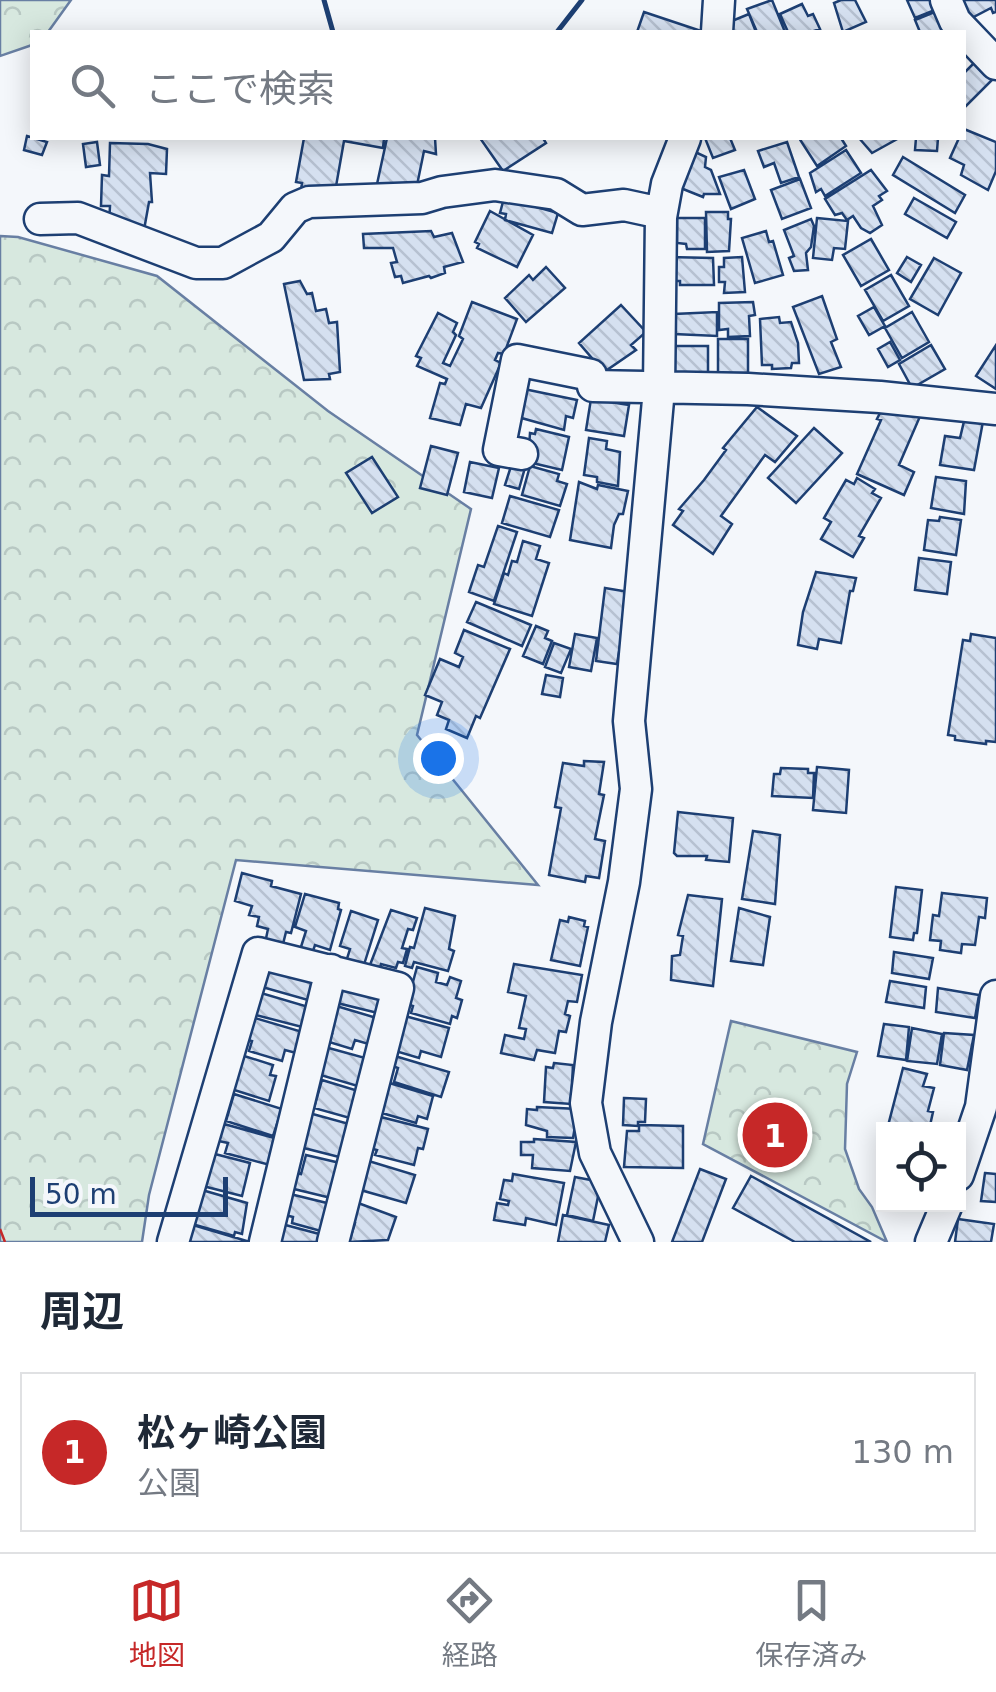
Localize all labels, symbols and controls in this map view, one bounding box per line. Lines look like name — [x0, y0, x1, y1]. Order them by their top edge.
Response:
search box — [30, 30, 966, 140]
icon: search — [65, 58, 120, 113]
text: ここで検索 — [145, 67, 335, 111]
your location — [413, 733, 464, 784]
pin: 1 — [742, 1098, 808, 1172]
map controls — [876, 1122, 966, 1212]
button: locate — [876, 1122, 966, 1212]
scale bar — [30, 1172, 228, 1216]
text: 50 m — [45, 1178, 117, 1211]
text: 周辺 — [40, 1287, 124, 1336]
text: 松ヶ崎公園 — [137, 1411, 327, 1455]
text: 1 — [63, 1433, 86, 1471]
text: 130 m — [852, 1433, 954, 1471]
text: 公園 — [137, 1464, 201, 1502]
tab: 地図 — [129, 1573, 185, 1673]
tab: 経路 — [442, 1573, 498, 1673]
tab: 保存済み — [755, 1573, 867, 1673]

